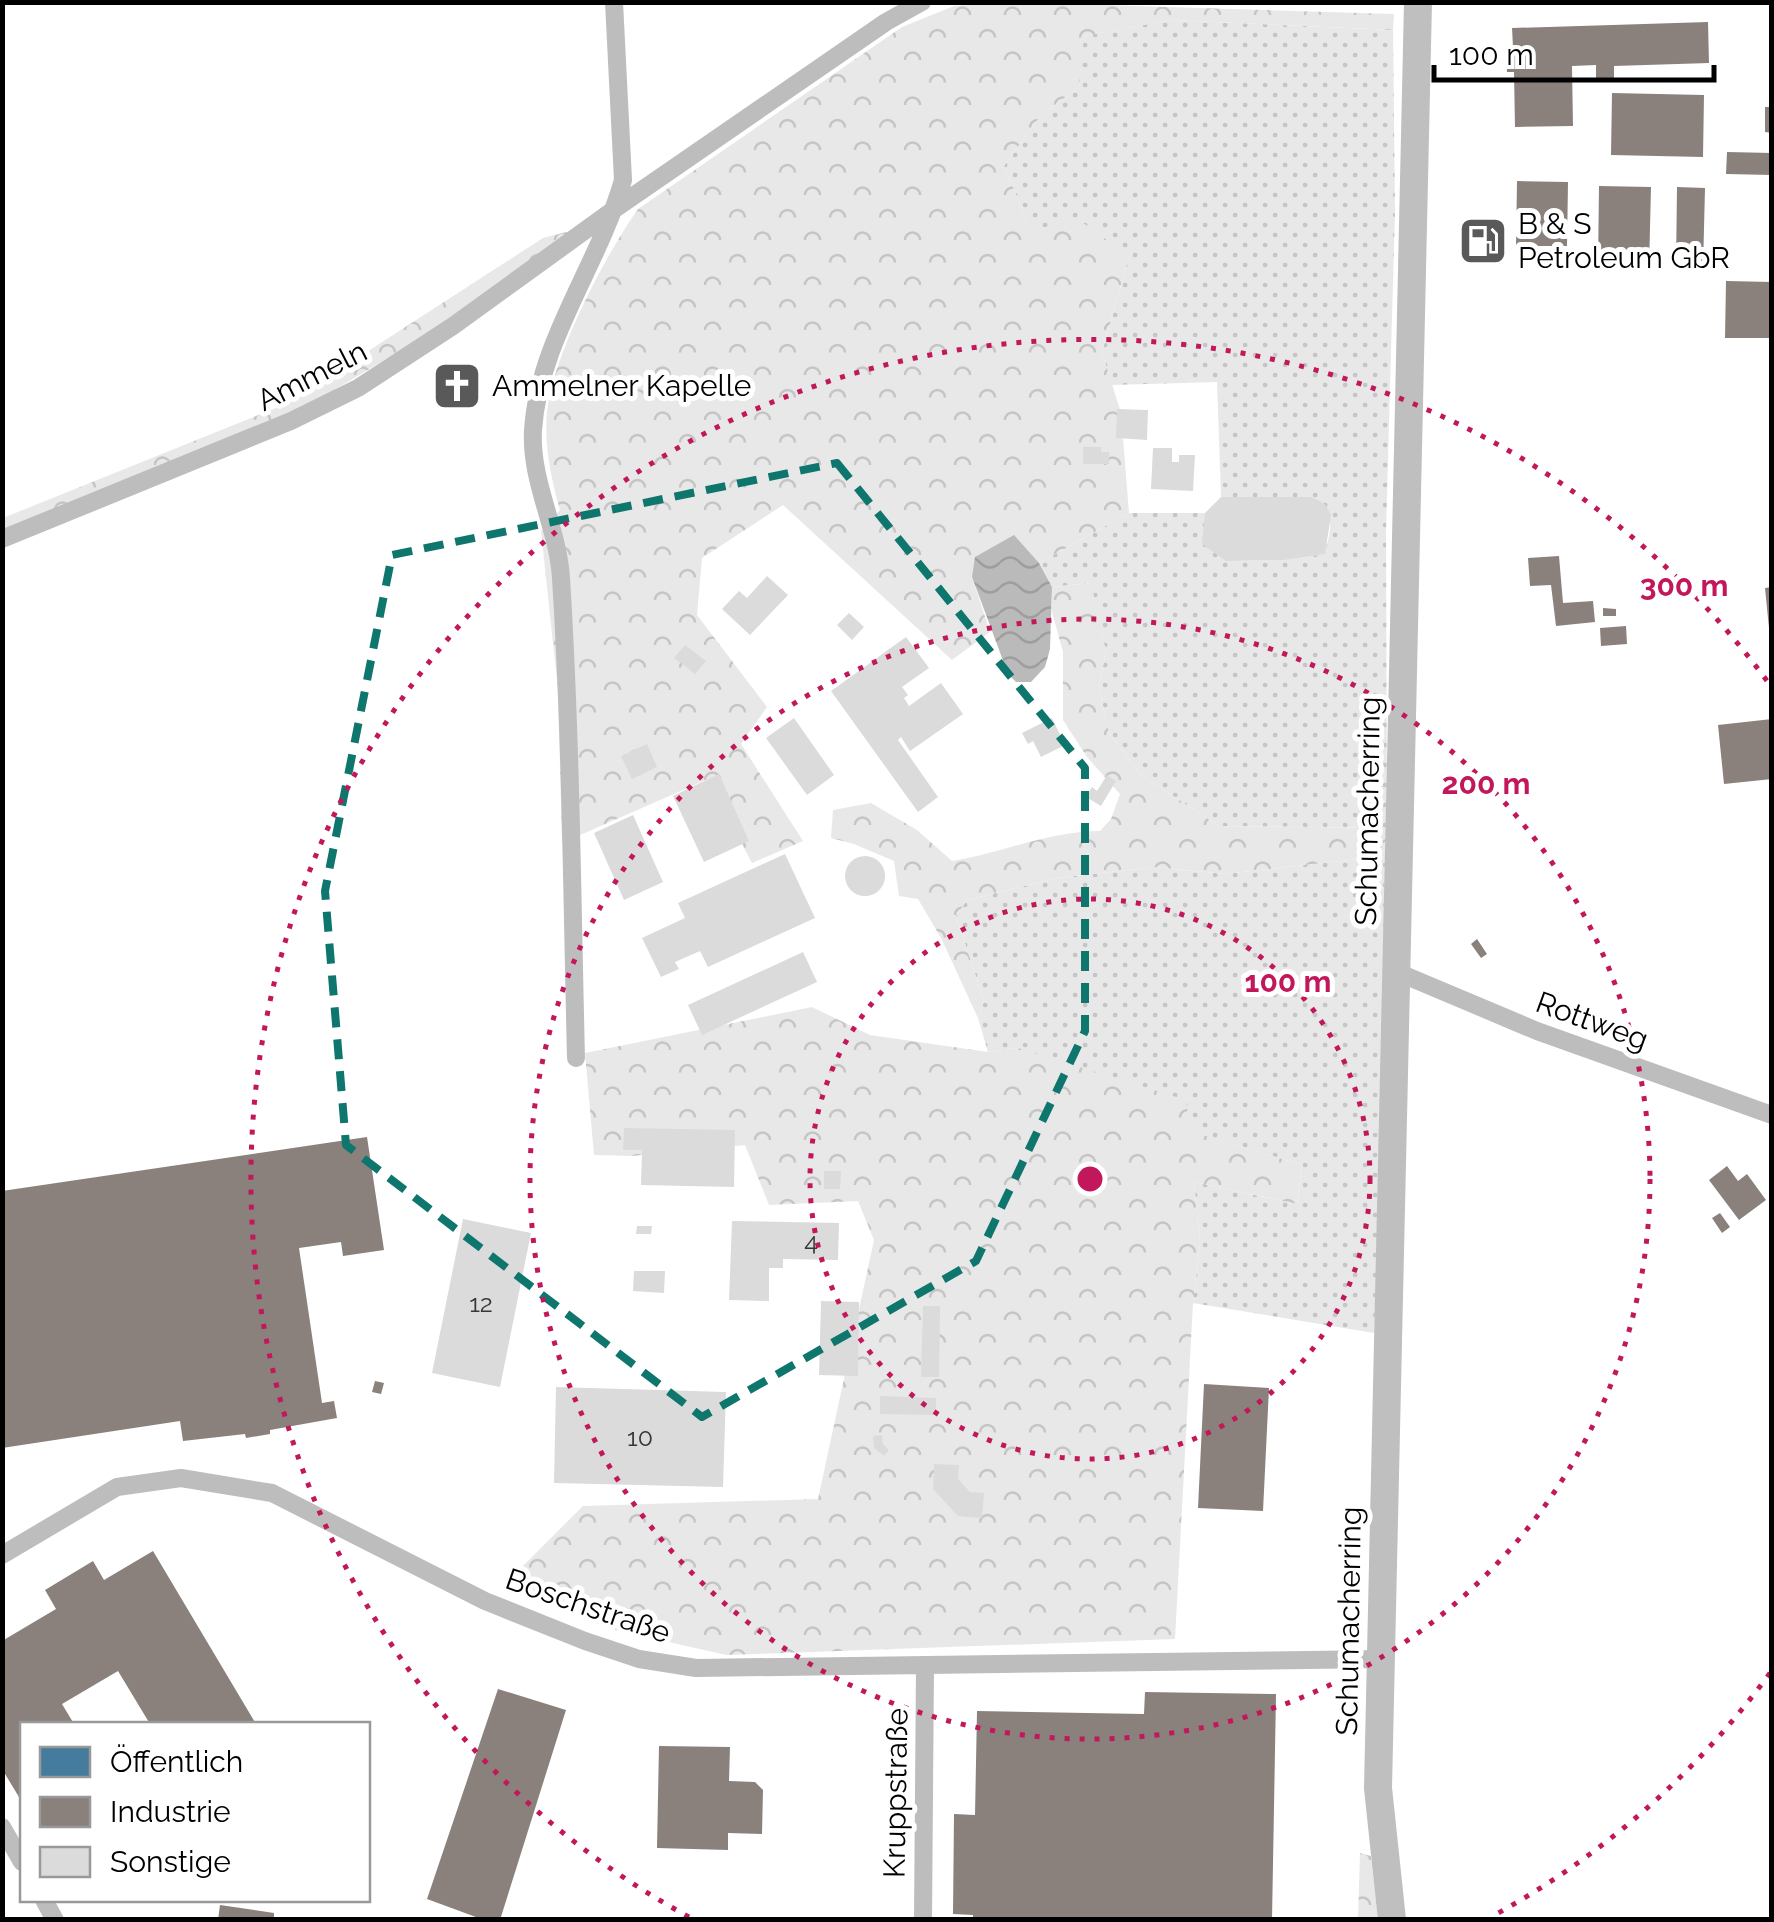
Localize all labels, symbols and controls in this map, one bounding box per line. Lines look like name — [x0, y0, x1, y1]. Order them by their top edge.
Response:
scale bar — [1434, 20, 1714, 82]
text: 100 m — [1449, 37, 1534, 72]
place label: B & S Petroleum GbR — [1518, 206, 1730, 275]
fuel station icon: B & S Petroleum GbR — [1457, 215, 1509, 267]
street label: Ammeln — [251, 333, 373, 418]
church icon: Ammelner Kapelle — [431, 360, 483, 412]
place label: Ammelner Kapelle — [492, 368, 751, 403]
text: 300 m — [1640, 568, 1728, 603]
street label: Schumacherring — [1348, 696, 1387, 926]
text: 200 m — [1442, 766, 1530, 801]
text: 100 m — [1245, 964, 1331, 999]
street label: Rottweg — [1531, 984, 1653, 1057]
centre of rings — [1072, 1161, 1108, 1197]
house number: 4 — [804, 1226, 818, 1256]
house number: 12 — [469, 1288, 493, 1318]
house number: 10 — [627, 1422, 653, 1452]
street label: Schumacherring — [1329, 1506, 1368, 1736]
street label: Boschstraße — [501, 1561, 675, 1650]
street label: Kruppstraße — [877, 1708, 914, 1878]
legend — [20, 1722, 370, 1902]
text: Öffentlich — [110, 1744, 243, 1779]
text: Industrie — [110, 1794, 231, 1829]
text: Sonstige — [110, 1844, 231, 1879]

